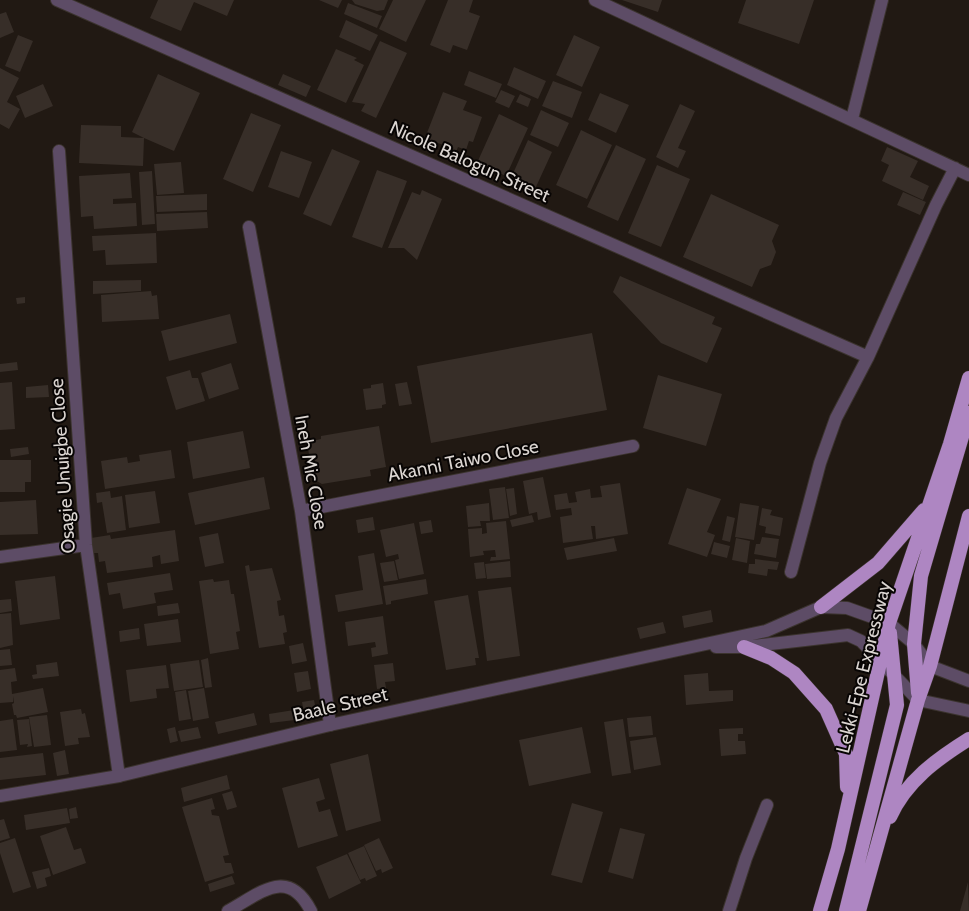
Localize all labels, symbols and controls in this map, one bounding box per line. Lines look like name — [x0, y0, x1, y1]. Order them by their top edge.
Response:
street label: Nicole Balogun Street — [386, 116, 554, 207]
street label: Osagie Unuigbe Close — [45, 377, 80, 554]
street label: Ineh Mic Close — [290, 413, 333, 531]
street label: Akanni Taiwo Close — [386, 435, 541, 486]
street label: Lekki-Epe Expressway — [831, 578, 896, 756]
street label: Baale Street — [290, 682, 390, 727]

